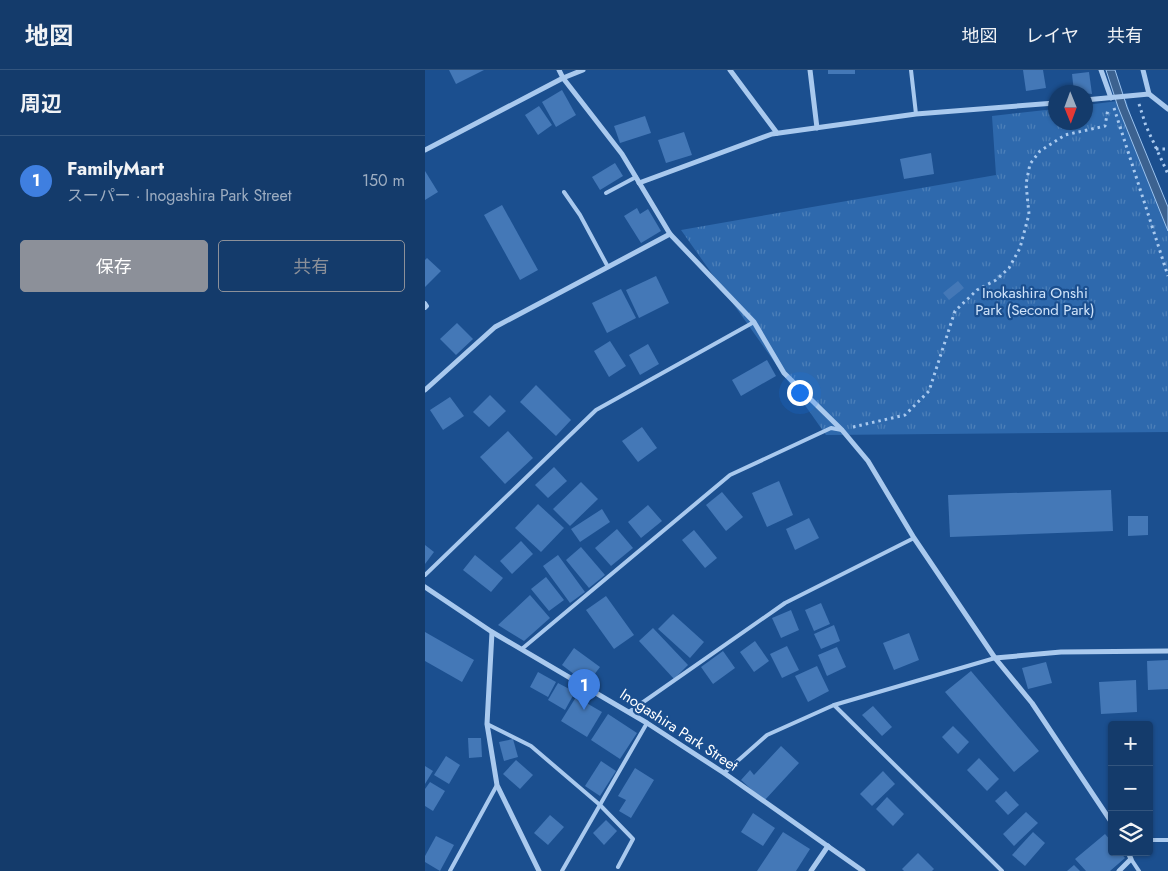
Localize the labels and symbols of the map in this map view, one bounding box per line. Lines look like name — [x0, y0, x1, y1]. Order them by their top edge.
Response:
north arrow — [1048, 85, 1093, 130]
park label: Inokashira Onshi Park (Second Park) — [975, 282, 1095, 321]
your location — [787, 380, 813, 406]
pin: 1 — [568, 669, 600, 710]
street label: Inogashira Park Street — [615, 683, 743, 777]

